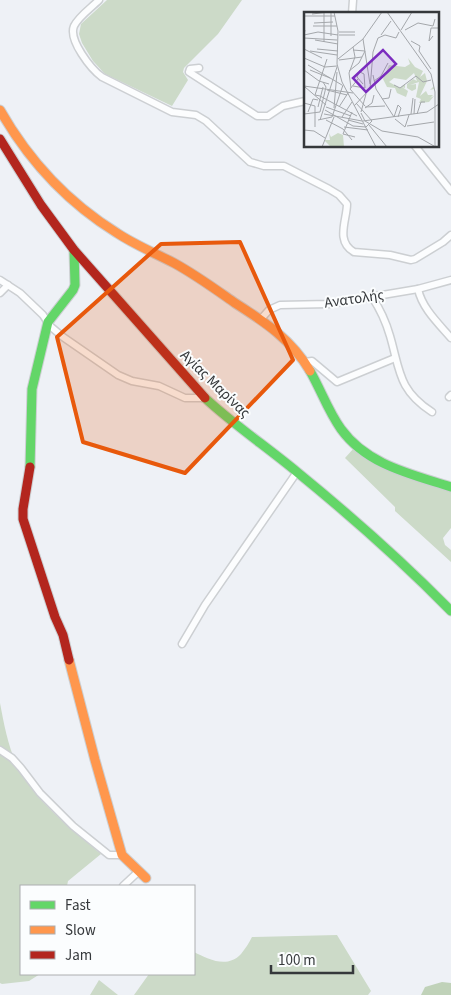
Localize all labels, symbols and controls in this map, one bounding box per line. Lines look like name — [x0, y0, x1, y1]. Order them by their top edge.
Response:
inset map — [304, 12, 438, 148]
street label: Ανατολής — [323, 284, 386, 314]
street label: Αγίας Μαρίνας — [175, 345, 255, 423]
legend — [20, 885, 195, 975]
text: Fast — [65, 895, 91, 916]
text: Slow — [65, 920, 96, 941]
scale bar — [271, 942, 354, 974]
text: Jam — [65, 945, 92, 966]
text: 100 m — [278, 950, 316, 971]

